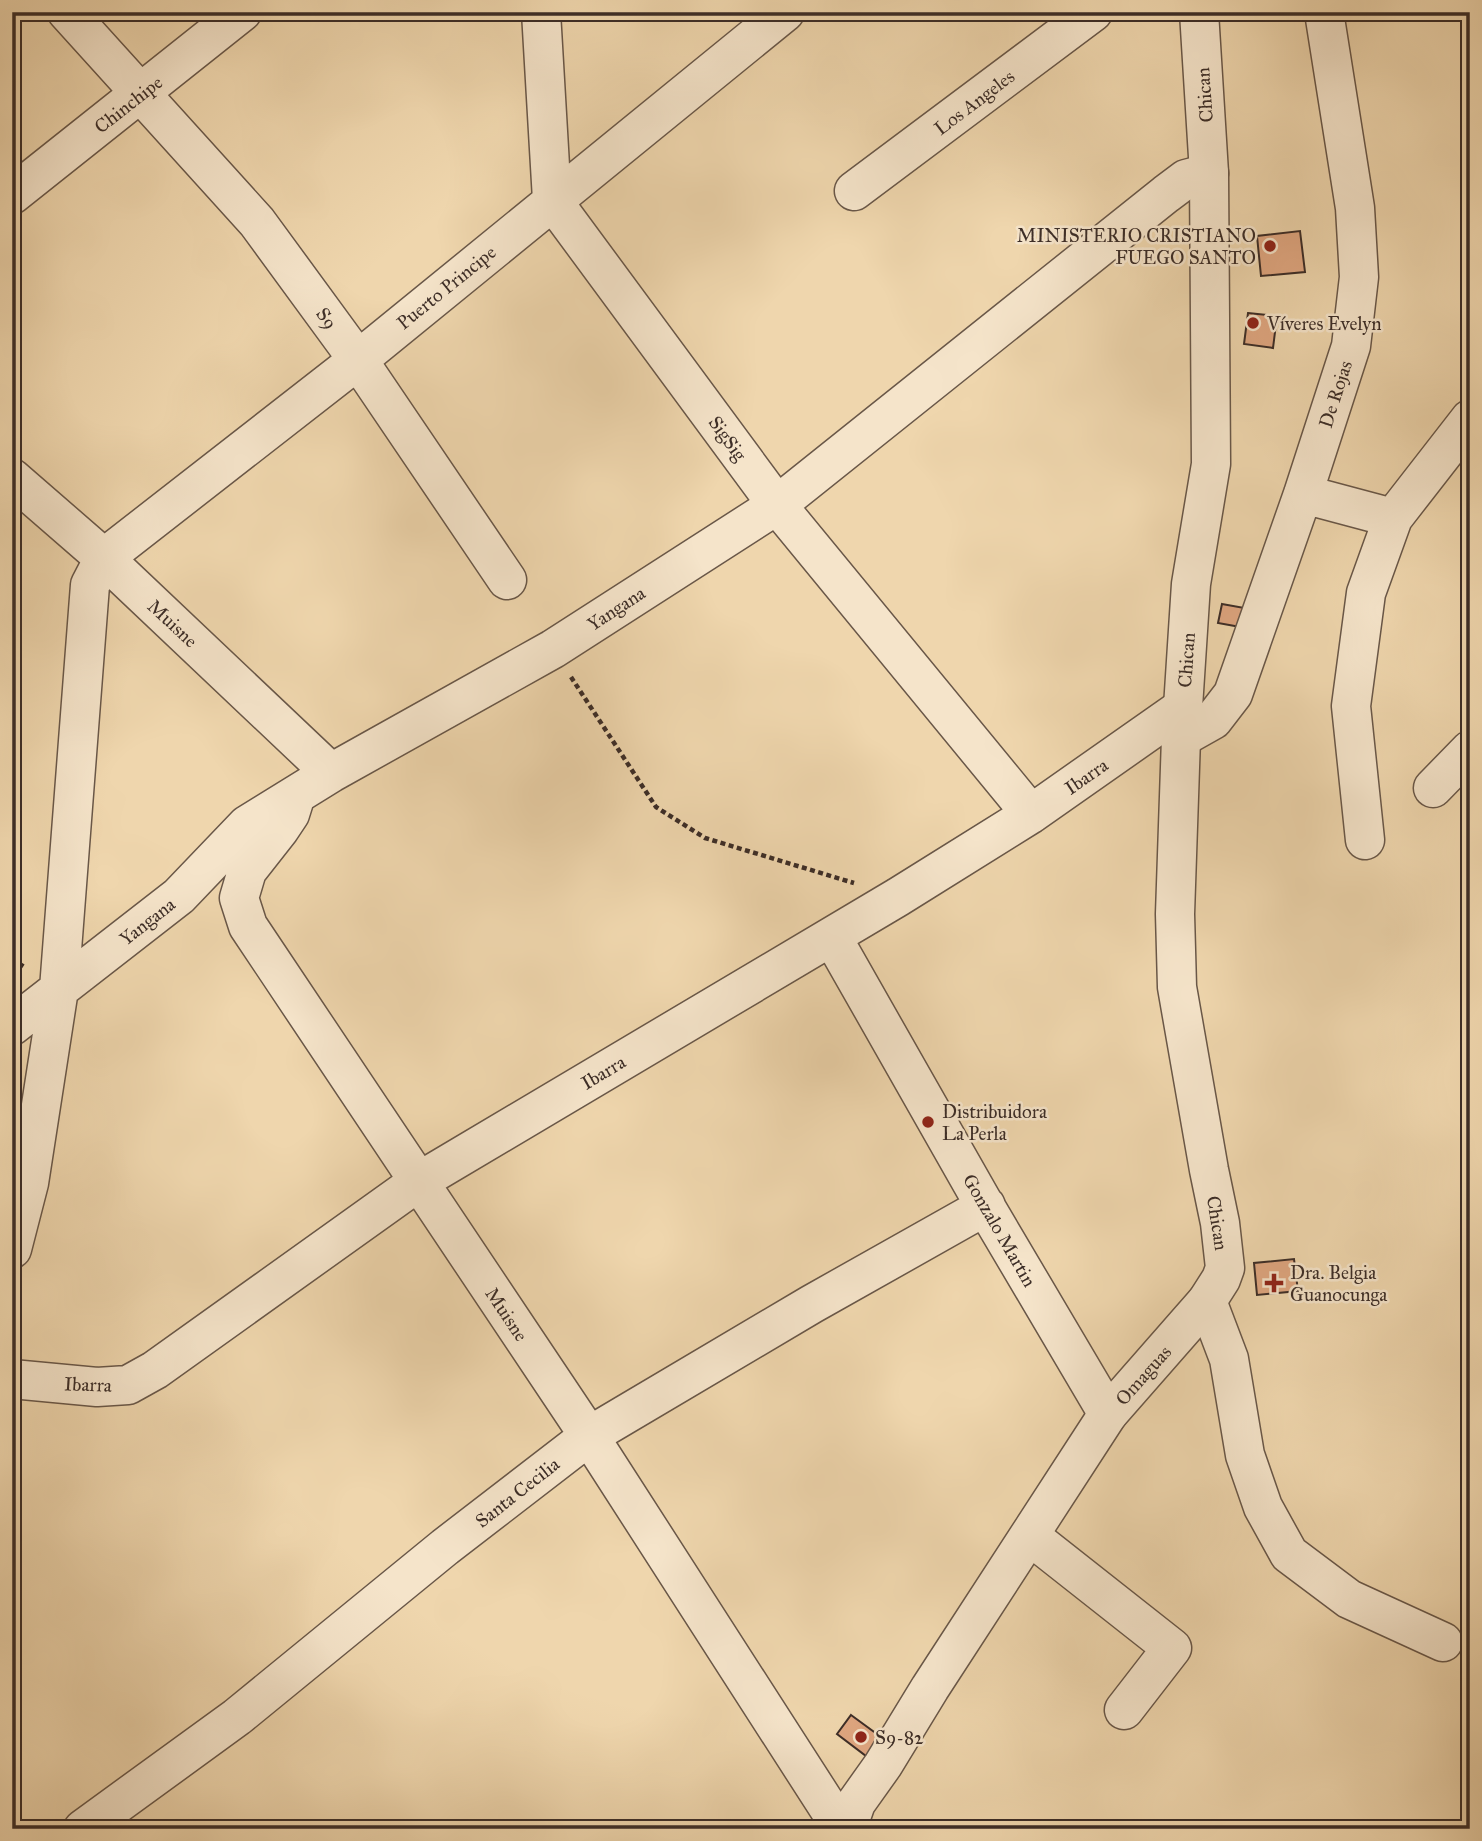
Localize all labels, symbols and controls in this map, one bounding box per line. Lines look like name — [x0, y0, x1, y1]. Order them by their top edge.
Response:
street label: Los Angeles — [930, 65, 1020, 141]
street label: Chican — [1191, 67, 1218, 123]
street label: Chinchipe — [90, 71, 167, 138]
place label: MINISTERIO CRISTIANO FUEGO SANTO — [1017, 224, 1256, 269]
marker: MINISTERIO CRISTIANO FUEGO SANTO — [1262, 238, 1278, 254]
street label: Puerto Principe — [392, 240, 500, 334]
street label: S9 — [311, 303, 342, 334]
place label: Víveres Evelyn — [1266, 312, 1381, 335]
marker: Víveres Evelyn — [1245, 315, 1261, 331]
street label: De Rojas — [1314, 357, 1357, 431]
street label: SigSig — [703, 411, 752, 466]
street label: Yangana — [583, 581, 651, 636]
street label: Muisne — [143, 595, 202, 652]
street label: Chican — [1173, 632, 1200, 688]
street label: Ibarra — [1060, 753, 1113, 800]
street label: Yangana — [115, 892, 181, 951]
street label: Ibarra — [577, 1050, 630, 1095]
place label: Distribuidora La Perla — [942, 1100, 1048, 1145]
marker: Distribuidora La Perla — [920, 1114, 936, 1130]
street label: Gonzalo Martin — [958, 1170, 1041, 1291]
street label: Chican — [1202, 1194, 1233, 1252]
place label: Dra. Belgia Guanocunga — [1290, 1261, 1388, 1307]
marker: Dra. Belgia Guanocunga — [1264, 1273, 1284, 1293]
street label: Muisne — [480, 1283, 533, 1346]
street label: Omaguas — [1111, 1341, 1177, 1411]
street label: Ibarra — [64, 1372, 113, 1397]
street label: Santa Cecilia — [471, 1452, 565, 1532]
place label: S9-82 — [875, 1726, 924, 1749]
marker: S9-82 — [853, 1729, 869, 1745]

